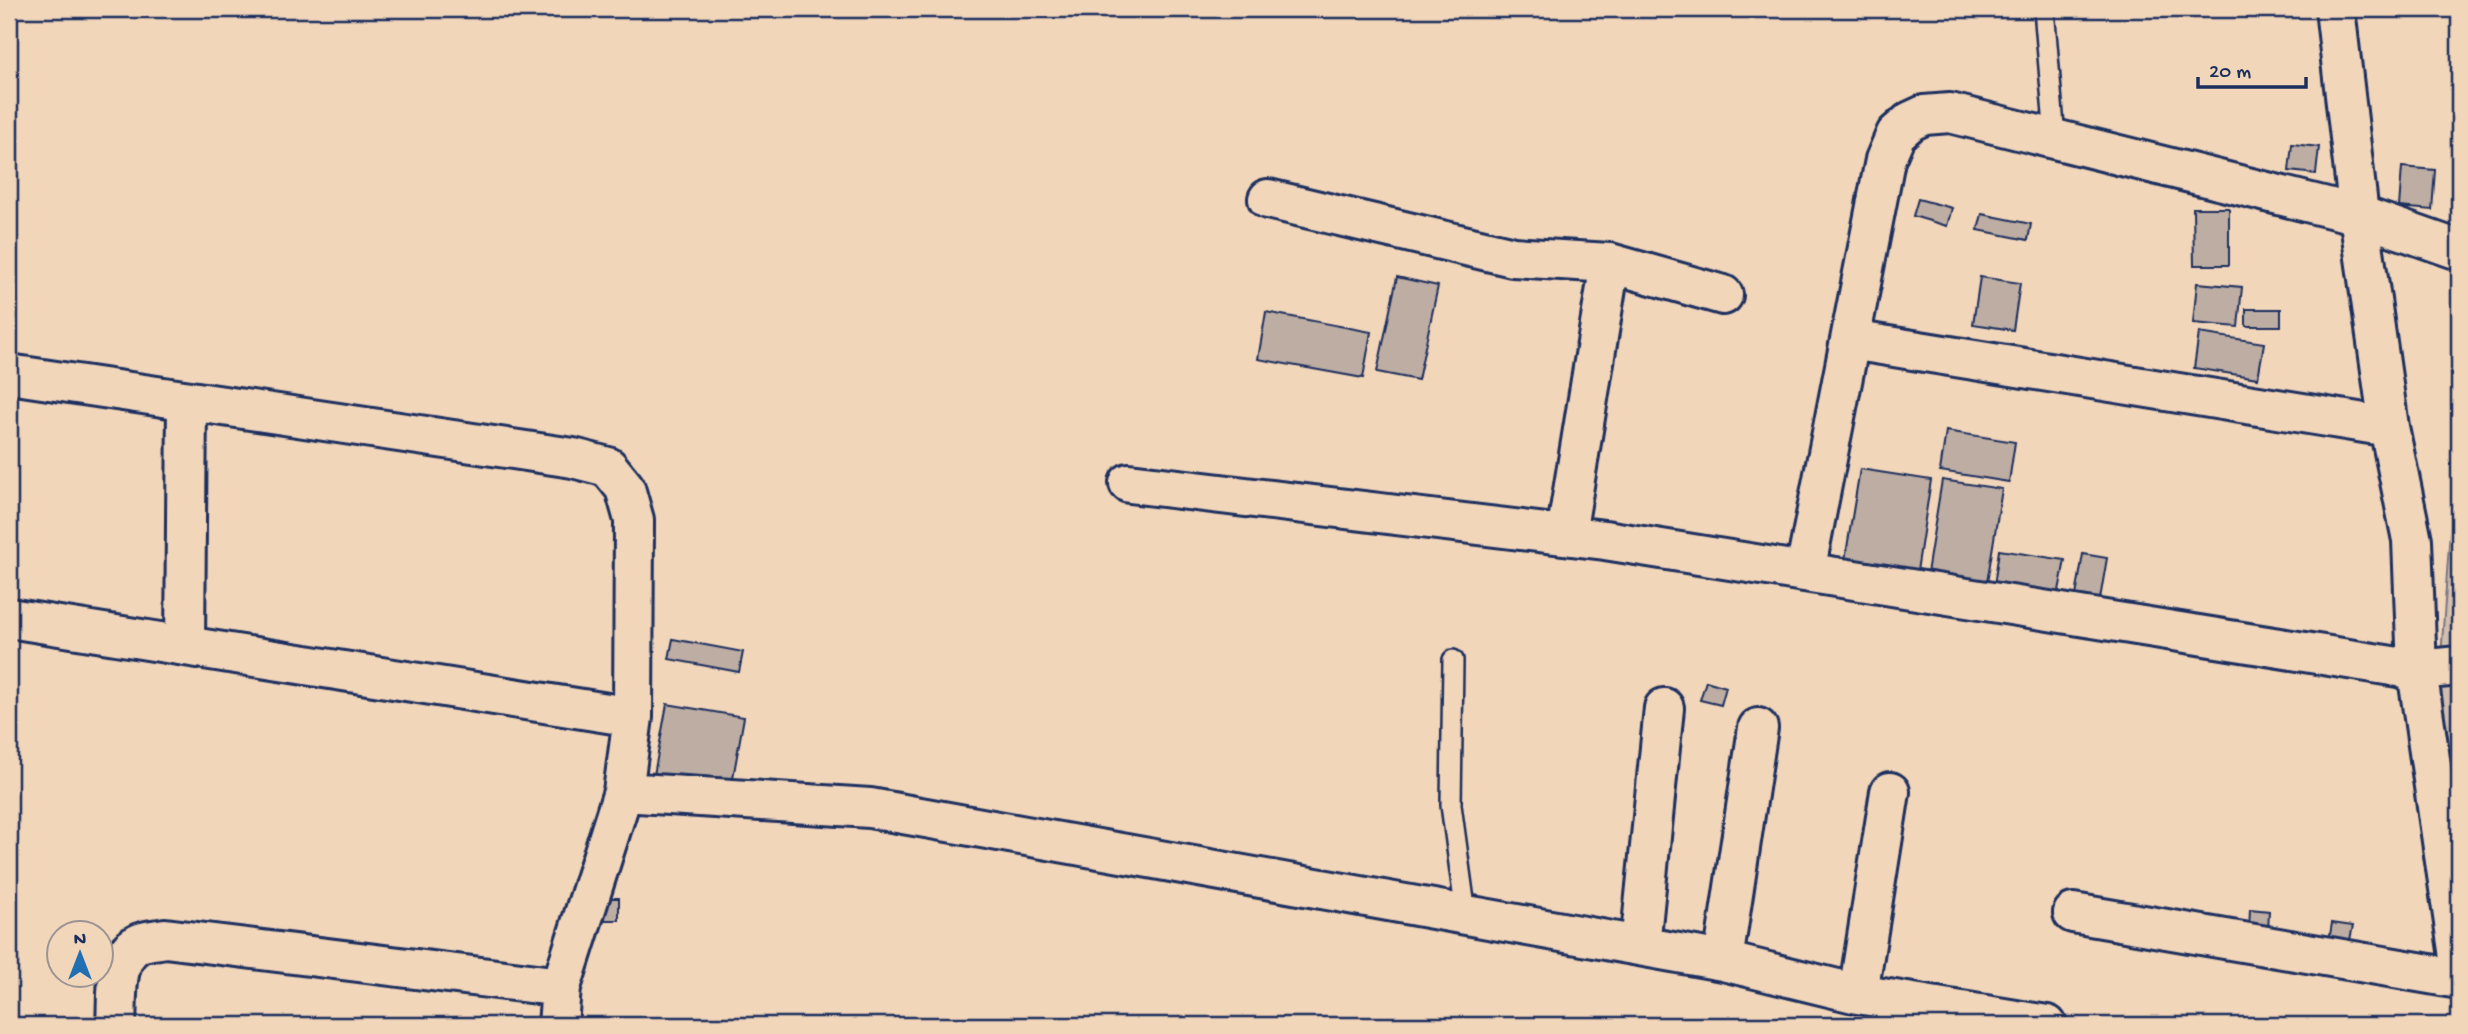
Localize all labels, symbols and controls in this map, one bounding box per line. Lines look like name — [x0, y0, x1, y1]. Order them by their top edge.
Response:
scale bar — [2198, 46, 2307, 90]
text: 20 m — [2209, 61, 2251, 86]
north arrow — [46, 918, 116, 988]
text: N — [74, 929, 86, 952]

